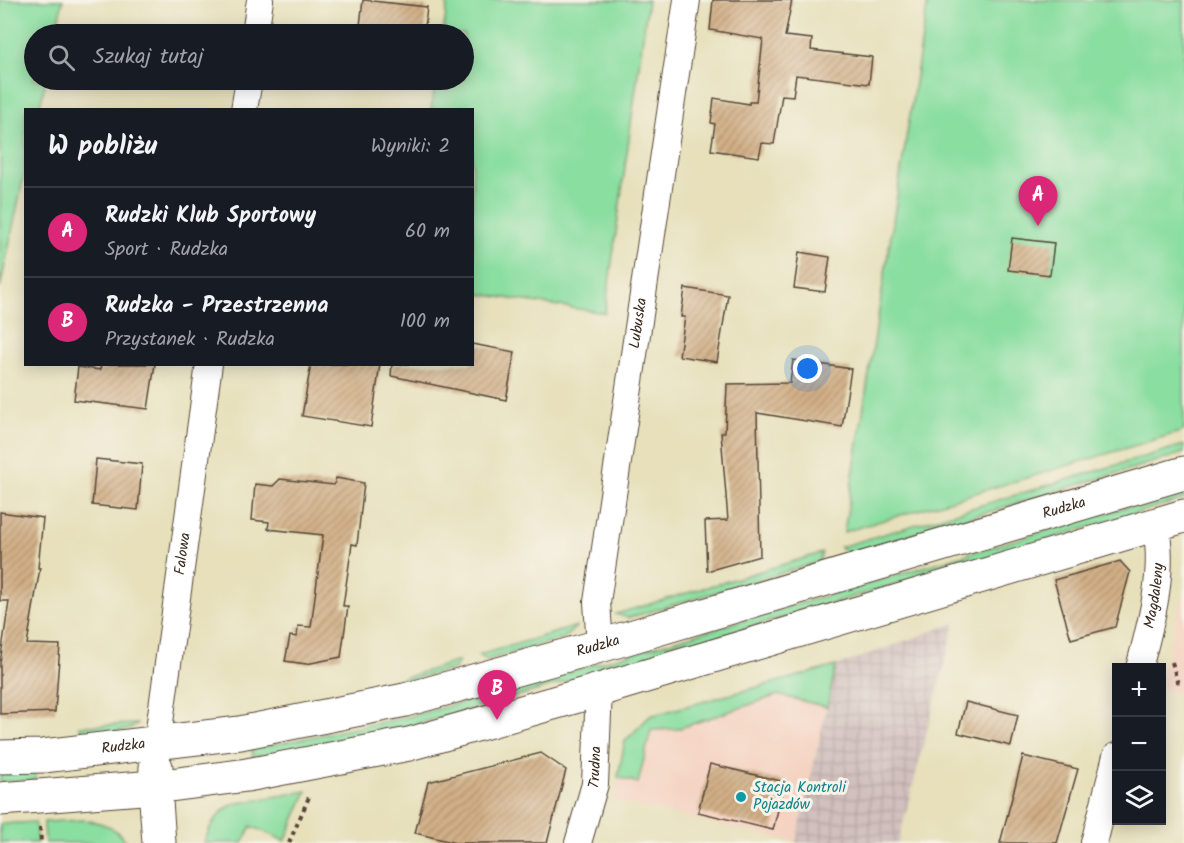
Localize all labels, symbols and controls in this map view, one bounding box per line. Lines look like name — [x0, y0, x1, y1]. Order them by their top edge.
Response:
search box — [24, 24, 474, 90]
text: Szukaj tutaj — [93, 40, 204, 75]
icon: search — [45, 41, 78, 74]
text: W pobliżu — [48, 126, 157, 168]
text: Wyniki: 2 — [371, 131, 450, 163]
pin: A — [1018, 176, 1058, 226]
text: Rudzki Klub Sportowy — [105, 199, 316, 234]
text: A — [61, 216, 74, 248]
text: 60 m — [405, 216, 450, 248]
text: Sport · Rudzka — [105, 234, 228, 266]
text: Rudzka - Przestrzenna — [105, 289, 328, 324]
street label: Lubuska — [623, 296, 654, 350]
text: B — [61, 306, 74, 338]
text: 100 m — [400, 306, 450, 338]
text: Przystanek · Rudzka — [105, 324, 275, 356]
your location — [793, 354, 822, 383]
street label: Rudzka — [1040, 491, 1089, 526]
street label: Falowa — [168, 531, 198, 576]
street label: Magdaleny — [1138, 562, 1171, 631]
street label: Rudzka — [574, 629, 623, 664]
map controls — [1112, 663, 1166, 825]
button: + — [1112, 663, 1166, 717]
pin: B — [478, 670, 516, 720]
button: − — [1112, 717, 1166, 771]
street label: Rudzka — [100, 732, 147, 761]
street label: Trudna — [582, 746, 609, 792]
button: layers — [1112, 771, 1166, 825]
place label: Stacja Kontroli Pojazdów — [753, 776, 847, 817]
marker: Stacja Kontroli Pojazdów — [734, 790, 748, 804]

